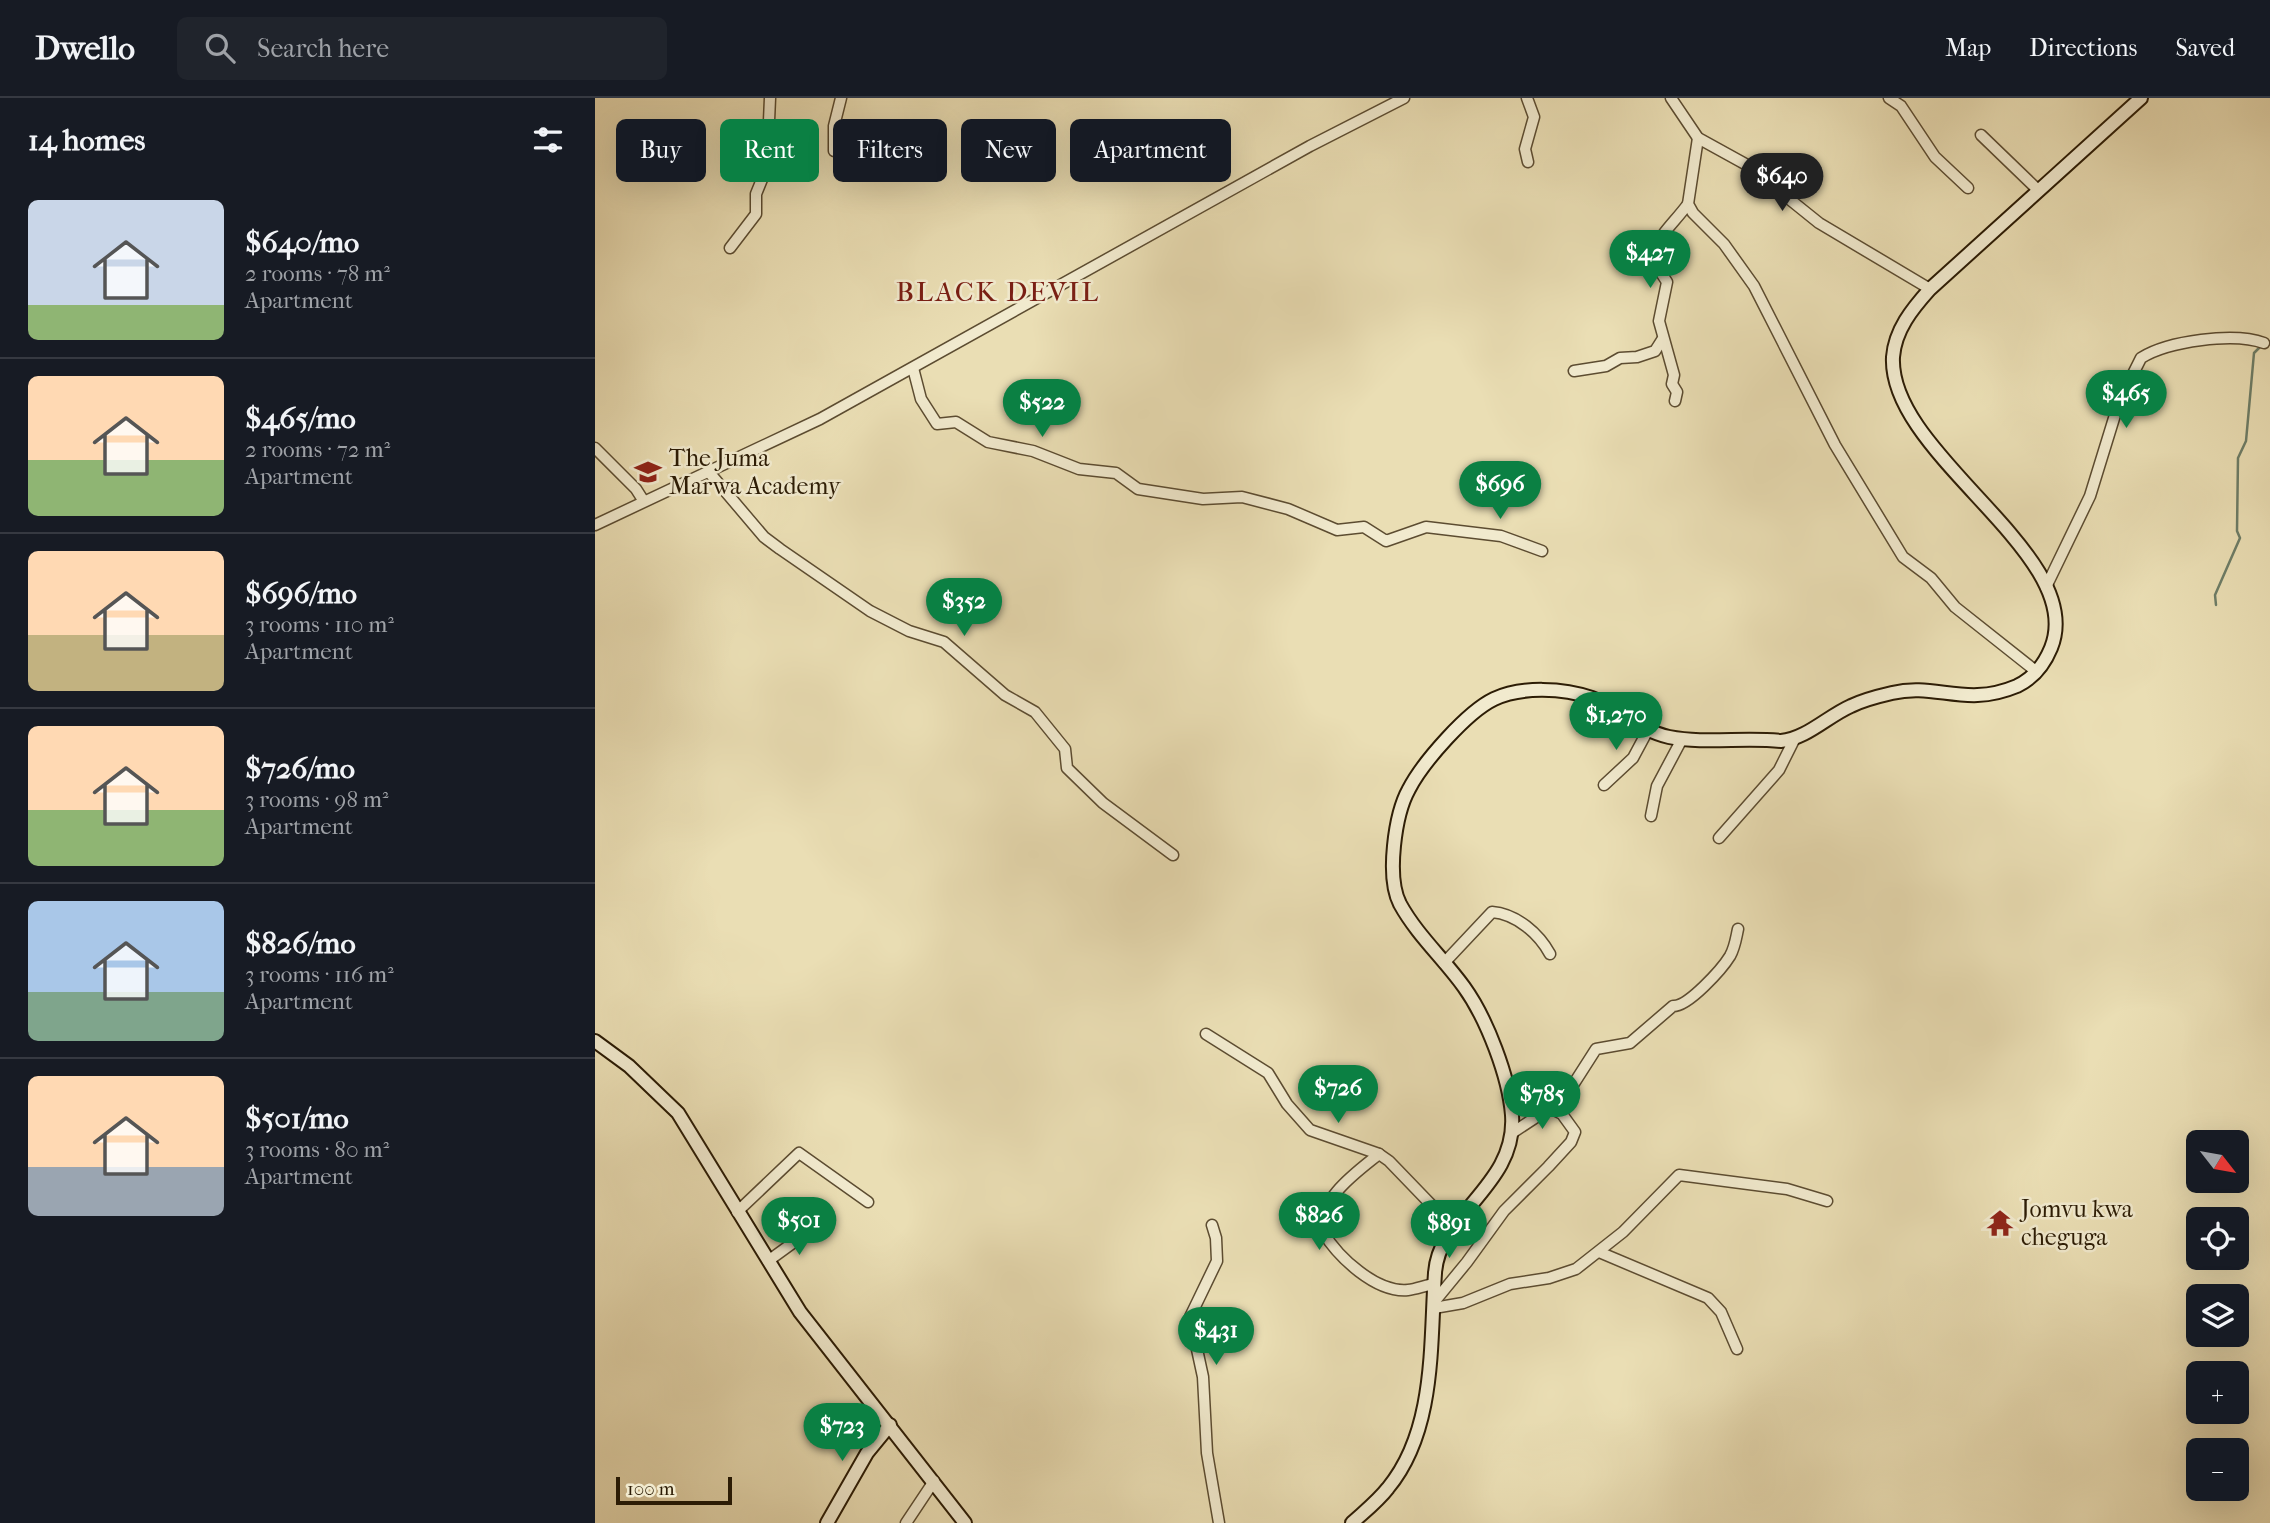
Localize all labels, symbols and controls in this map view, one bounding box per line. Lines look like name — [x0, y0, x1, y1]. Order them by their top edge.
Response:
search box — [177, 17, 667, 80]
text: Dwello — [35, 29, 135, 68]
icon: search — [201, 29, 239, 67]
text: Search here — [257, 33, 389, 64]
text: Map — [1945, 34, 1991, 62]
text: Directions — [2029, 34, 2137, 62]
text: Saved — [2175, 34, 2235, 62]
chip: Buy — [616, 119, 706, 182]
chip: Rent — [720, 119, 819, 182]
chip: Filters — [833, 119, 947, 182]
chip: New — [961, 119, 1056, 182]
chip: Apartment — [1070, 119, 1231, 182]
icon: filters — [529, 121, 567, 159]
text: 14 homes — [28, 123, 145, 158]
pin: $640 — [1741, 153, 1823, 213]
text: $640 — [1756, 162, 1808, 189]
text: $640/mo — [245, 225, 359, 260]
icon: home — [84, 228, 168, 312]
pin: $427 — [1609, 230, 1691, 290]
text: $427 — [1625, 239, 1675, 266]
text: 2 rooms · 78 m² — [245, 260, 390, 287]
district label: BLACK DEVIL — [896, 275, 1100, 308]
text: Apartment — [245, 287, 353, 314]
pin: $465 — [2085, 370, 2167, 430]
text: $465 — [2102, 379, 2150, 406]
pin: $522 — [1001, 380, 1083, 439]
text: $522 — [1019, 388, 1065, 415]
text: $465/mo — [245, 401, 356, 436]
icon: home — [84, 404, 168, 488]
text: 2 rooms · 72 m² — [245, 436, 390, 463]
place label: The Juma Marwa Academy — [669, 444, 842, 500]
school or university icon: The Juma Marwa Academy — [633, 457, 663, 487]
pin: $696 — [1459, 462, 1541, 521]
text: Apartment — [245, 463, 353, 490]
text: $696 — [1475, 470, 1525, 497]
text: $696/mo — [245, 576, 357, 611]
pin: $352 — [923, 578, 1005, 638]
icon: home — [84, 579, 168, 663]
text: $352 — [942, 587, 986, 614]
text: 3 rooms · 110 m² — [245, 611, 394, 638]
text: Apartment — [245, 638, 353, 665]
pin: $1,270 — [1559, 692, 1673, 752]
text: $1,270 — [1585, 701, 1647, 728]
text: $726/mo — [245, 751, 355, 786]
icon: home — [84, 754, 168, 838]
text: 3 rooms · 98 m² — [245, 786, 389, 813]
text: Apartment — [245, 813, 353, 840]
text: $826/mo — [245, 926, 356, 961]
icon: home — [84, 929, 168, 1013]
text: 3 rooms · 116 m² — [245, 961, 394, 988]
text: Apartment — [245, 988, 353, 1015]
pin: $726 — [1297, 1066, 1379, 1125]
pin: $785 — [1501, 1072, 1583, 1131]
text: $726 — [1314, 1074, 1362, 1101]
text: $785 — [1519, 1080, 1565, 1107]
text: $501/mo — [245, 1101, 349, 1136]
icon: home — [84, 1104, 168, 1188]
north arrow — [2186, 1130, 2249, 1194]
map controls — [2186, 1130, 2249, 1501]
text: 3 rooms · 80 m² — [245, 1136, 389, 1163]
text: Apartment — [245, 1163, 353, 1190]
pin: $826 — [1278, 1192, 1360, 1252]
place label: Jomvu kwa cheguga — [2019, 1195, 2134, 1251]
pin: $501 — [758, 1198, 840, 1257]
pin: $891 — [1408, 1200, 1490, 1260]
text: $826 — [1295, 1201, 1343, 1228]
text: $501 — [777, 1206, 821, 1233]
button: locate — [2186, 1207, 2249, 1270]
temple icon: Jomvu kwa cheguga — [1985, 1208, 2015, 1238]
text: $891 — [1427, 1209, 1471, 1236]
button: layers — [2186, 1284, 2249, 1347]
pin: $431 — [1175, 1308, 1257, 1367]
text: $431 — [1194, 1316, 1238, 1343]
button: + — [2186, 1361, 2249, 1424]
pin: $723 — [801, 1404, 883, 1463]
text: $723 — [820, 1412, 864, 1439]
button: − — [2186, 1438, 2249, 1501]
scale bar — [616, 1474, 731, 1506]
text: 100 m — [627, 1478, 675, 1500]

